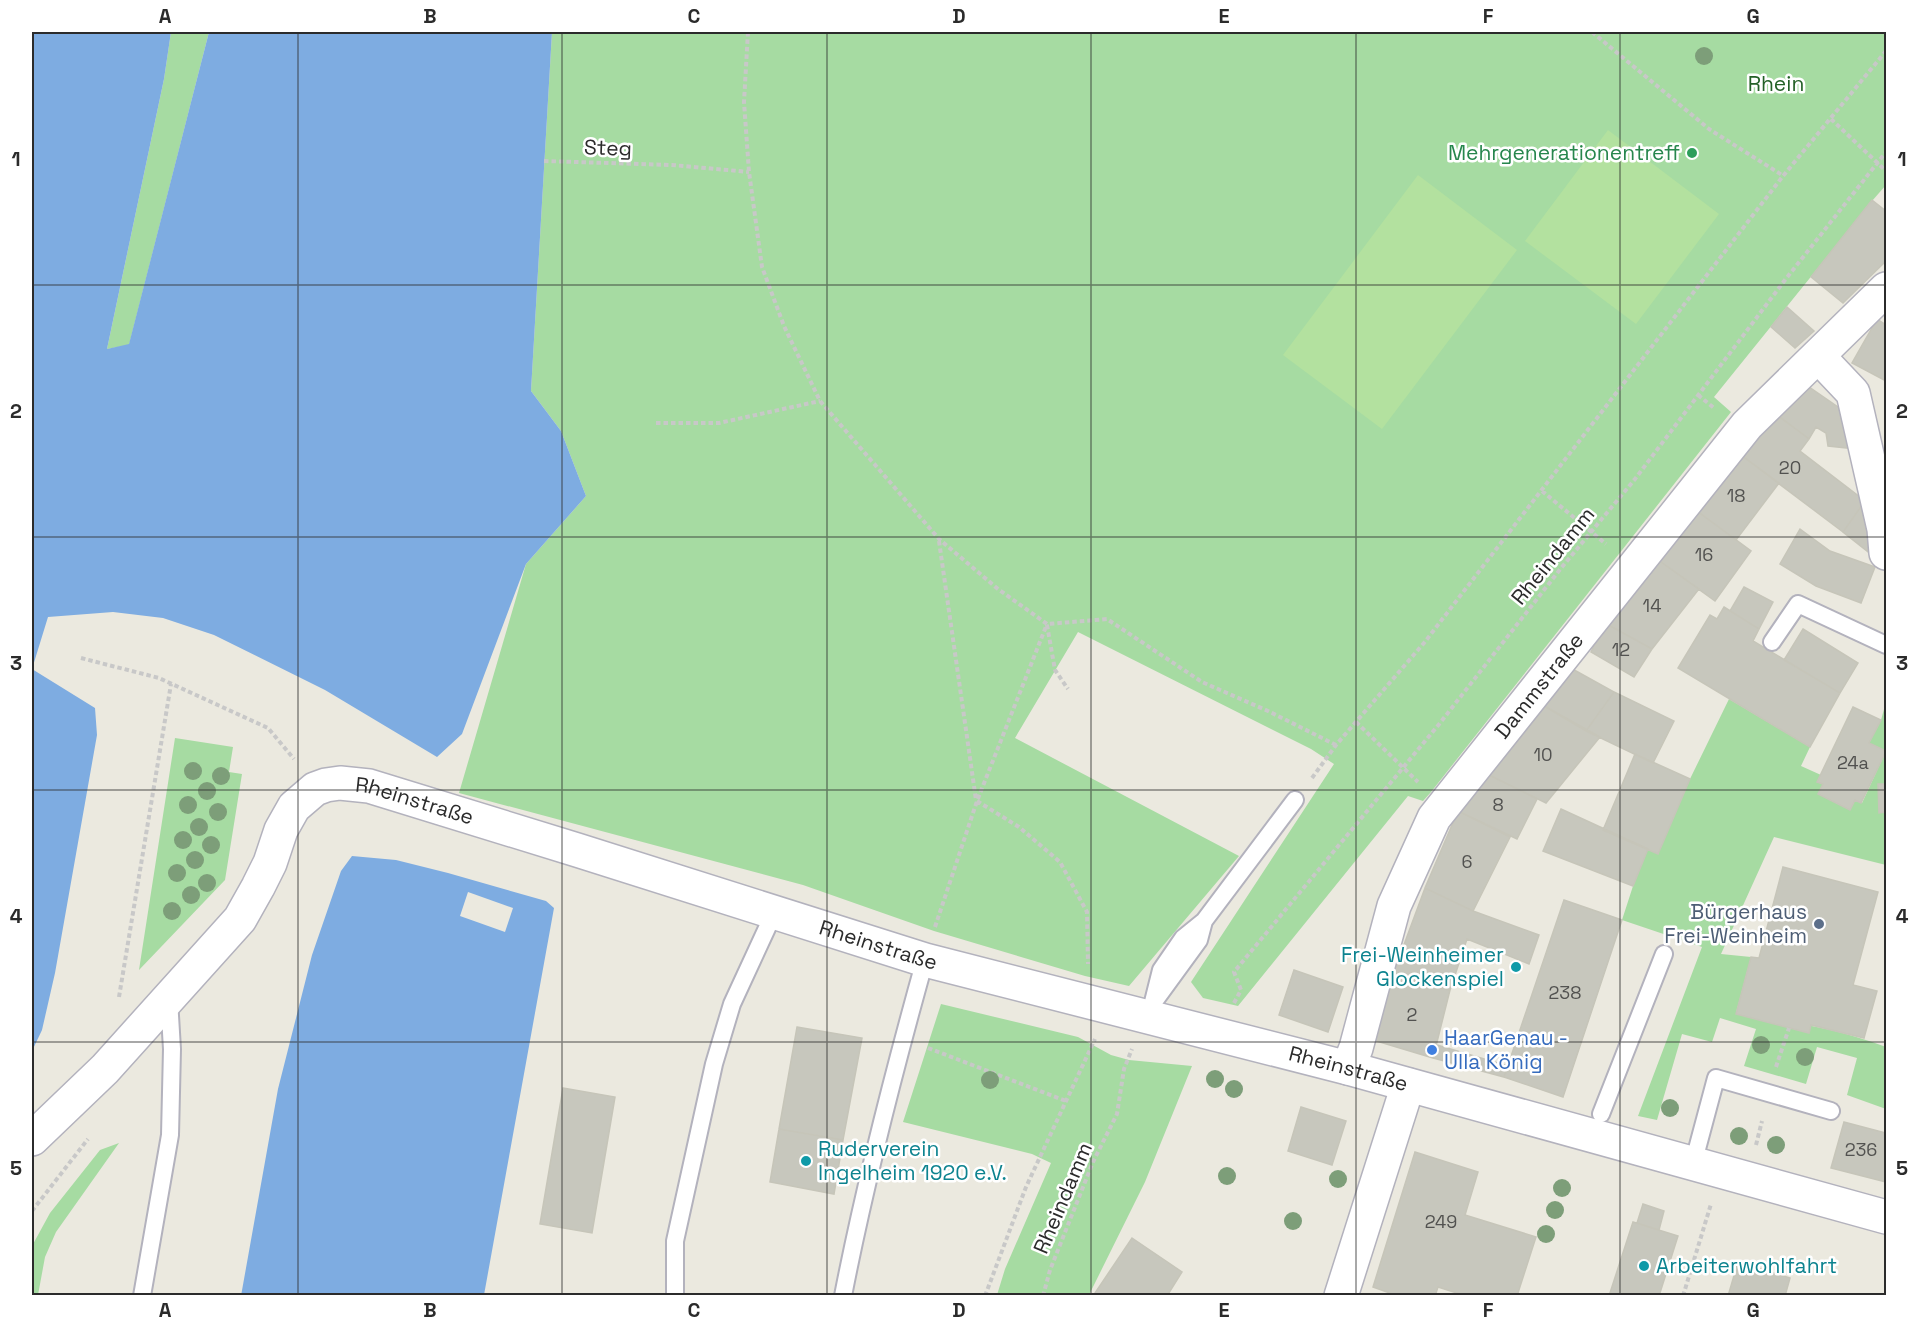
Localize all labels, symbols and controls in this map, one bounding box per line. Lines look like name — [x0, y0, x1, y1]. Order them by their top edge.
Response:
text: A — [159, 3, 172, 29]
text: B — [423, 3, 437, 29]
text: C — [688, 3, 701, 29]
text: D — [952, 3, 966, 29]
text: E — [1218, 3, 1230, 29]
text: F — [1483, 3, 1494, 29]
text: G — [1746, 3, 1760, 29]
park label: Rhein — [1748, 70, 1804, 97]
street label: Steg — [584, 133, 633, 162]
place label: Mehrgenerationentreff — [1448, 139, 1680, 166]
text: 1 — [11, 146, 21, 172]
marker: Mehrgenerationentreff — [1685, 146, 1699, 160]
text: 1 — [1897, 146, 1907, 172]
text: 2 — [10, 398, 22, 424]
text: 2 — [1896, 398, 1908, 424]
house number: 20 — [1779, 456, 1801, 479]
house number: 18 — [1727, 484, 1745, 507]
street label: Rheindamm — [1505, 501, 1600, 610]
house number: 16 — [1695, 543, 1713, 566]
house number: 14 — [1643, 594, 1661, 617]
street label: Dammstraße — [1488, 627, 1589, 744]
house number: 12 — [1612, 638, 1630, 661]
text: 3 — [10, 650, 22, 676]
text: 3 — [1896, 650, 1908, 676]
house number: 10 — [1533, 743, 1553, 766]
house number: 24a — [1837, 751, 1869, 774]
street label: Rheinstraße — [354, 771, 477, 830]
house number: 8 — [1492, 793, 1504, 816]
house number: 6 — [1461, 850, 1473, 873]
place label: Bürgerhaus Frei-Weinheim — [1664, 898, 1807, 949]
text: 4 — [10, 903, 23, 929]
text: 4 — [1896, 903, 1909, 929]
street label: Rheinstraße — [816, 913, 940, 976]
marker: Bürgerhaus Frei-Weinheim — [1812, 917, 1826, 931]
place label: Frei-Weinheimer Glockenspiel — [1341, 941, 1504, 992]
marker: Frei-Weinheimer Glockenspiel — [1509, 960, 1523, 974]
house number: 238 — [1549, 981, 1581, 1004]
house number: 2 — [1407, 1003, 1417, 1026]
place label: HaarGenau - Ulla König — [1444, 1024, 1568, 1075]
street label: Rheinstraße — [1286, 1039, 1411, 1097]
marker: HaarGenau - Ulla König — [1425, 1043, 1439, 1057]
place label: Ruderverein Ingelheim 1920 e.V. — [818, 1135, 1007, 1186]
street label: Rheindamm — [1027, 1138, 1098, 1258]
house number: 236 — [1845, 1138, 1877, 1161]
marker: Ruderverein Ingelheim 1920 e.V. — [799, 1154, 813, 1168]
text: 5 — [10, 1155, 22, 1181]
text: 5 — [1896, 1155, 1908, 1181]
house number: 249 — [1425, 1210, 1457, 1233]
place label: Arbeiterwohlfahrt — [1656, 1252, 1837, 1279]
marker: Arbeiterwohlfahrt — [1637, 1259, 1651, 1273]
text: A — [159, 1297, 172, 1323]
text: B — [423, 1297, 437, 1323]
text: C — [688, 1297, 701, 1323]
text: D — [952, 1297, 966, 1323]
text: E — [1218, 1297, 1230, 1323]
text: F — [1483, 1297, 1494, 1323]
text: G — [1746, 1297, 1760, 1323]

